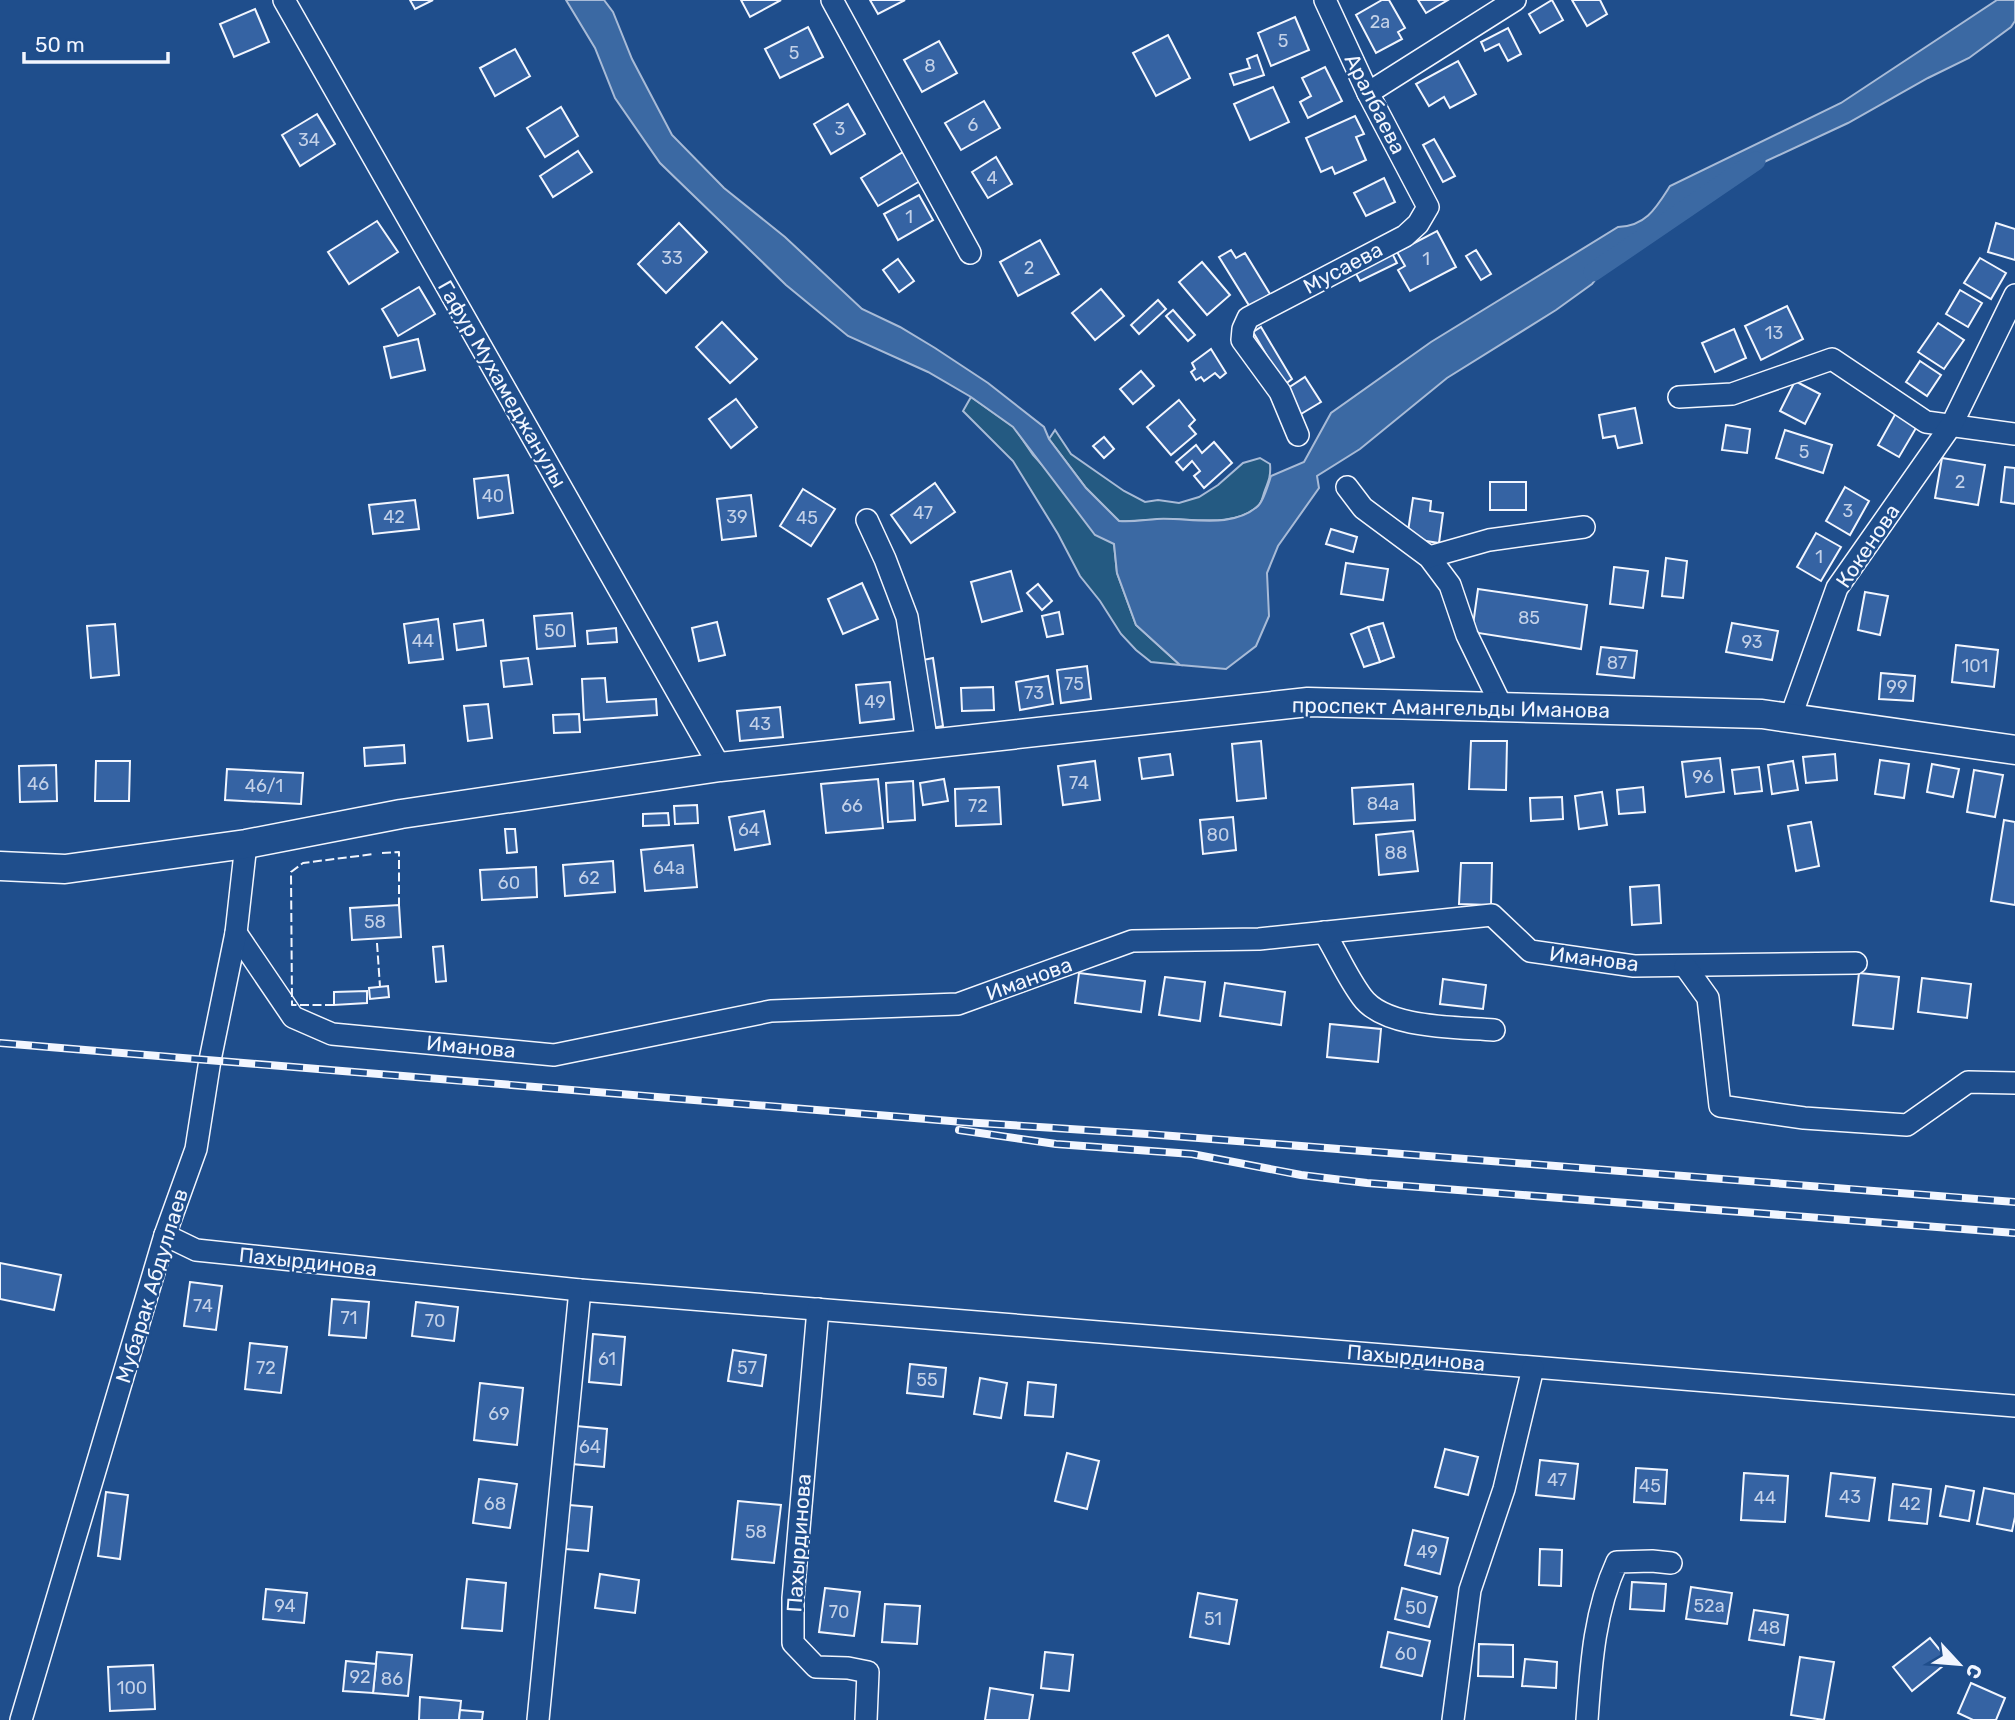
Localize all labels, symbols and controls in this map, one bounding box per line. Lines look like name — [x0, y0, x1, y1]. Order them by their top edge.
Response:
house number: 2а — [1370, 11, 1390, 33]
scale bar — [24, 21, 168, 65]
house number: 5 — [1278, 30, 1288, 52]
text: 50 m — [35, 32, 85, 57]
house number: 5 — [789, 42, 799, 64]
street label: Аралбаева — [1339, 49, 1411, 158]
house number: 8 — [924, 55, 936, 77]
house number: 6 — [968, 114, 979, 136]
house number: 3 — [835, 118, 845, 140]
house number: 34 — [298, 129, 320, 151]
house number: 4 — [986, 167, 998, 189]
house number: 1 — [905, 206, 913, 228]
street label: Мусаева — [1299, 236, 1387, 299]
house number: 33 — [661, 247, 683, 269]
house number: 1 — [1422, 248, 1430, 270]
house number: 2 — [1024, 257, 1034, 279]
street label: Гафур Мухамеджанулы — [433, 276, 572, 492]
house number: 13 — [1765, 322, 1783, 344]
house number: 5 — [1799, 441, 1809, 463]
house number: 2 — [1955, 471, 1965, 493]
house number: 40 — [482, 485, 504, 507]
street label: Кокенова — [1830, 499, 1905, 592]
house number: 3 — [1843, 500, 1853, 522]
house number: 47 — [913, 502, 933, 524]
house number: 42 — [383, 506, 405, 528]
house number: 39 — [726, 506, 748, 528]
house number: 45 — [796, 507, 818, 529]
house number: 1 — [1815, 546, 1823, 568]
house number: 85 — [1518, 607, 1540, 629]
house number: 50 — [544, 620, 566, 642]
house number: 44 — [412, 630, 434, 652]
house number: 93 — [1741, 631, 1763, 653]
house number: 87 — [1607, 652, 1627, 674]
house number: 101 — [1962, 655, 1988, 677]
house number: 75 — [1064, 673, 1084, 695]
house number: 99 — [1886, 676, 1908, 698]
house number: 73 — [1024, 682, 1044, 704]
house number: 49 — [864, 691, 886, 713]
street label: проспект Амангельды Иманова — [1292, 692, 1610, 723]
house number: 43 — [749, 713, 771, 735]
house number: 96 — [1692, 766, 1714, 788]
house number: 74 — [1069, 772, 1089, 794]
house number: 46 — [27, 773, 49, 795]
house number: 46/1 — [245, 775, 283, 797]
house number: 84а — [1367, 793, 1399, 815]
house number: 66 — [841, 795, 863, 817]
house number: 72 — [968, 795, 988, 817]
house number: 64 — [738, 819, 760, 841]
house number: 80 — [1207, 824, 1229, 846]
house number: 88 — [1385, 842, 1407, 864]
house number: 64а — [653, 857, 685, 879]
house number: 62 — [578, 867, 600, 889]
house number: 60 — [498, 872, 520, 894]
house number: 58 — [364, 911, 386, 933]
street label: Иманова — [1548, 941, 1640, 976]
street label: Иманова — [982, 951, 1075, 1006]
street label: Иманова — [425, 1030, 517, 1063]
street label: Мубарак Абдуллаев — [110, 1186, 193, 1386]
street label: Пахырдинова — [238, 1242, 378, 1281]
house number: 74 — [193, 1295, 213, 1317]
house number: 71 — [341, 1307, 357, 1329]
house number: 70 — [425, 1310, 445, 1332]
street label: Пахырдинова — [1346, 1339, 1486, 1376]
house number: 61 — [598, 1348, 616, 1370]
house number: 72 — [256, 1357, 276, 1379]
house number: 57 — [737, 1357, 757, 1379]
house number: 55 — [916, 1369, 938, 1391]
house number: 69 — [488, 1403, 510, 1425]
house number: 64 — [579, 1436, 601, 1458]
house number: 47 — [1547, 1469, 1567, 1491]
street label: Пахырдинова — [781, 1473, 816, 1613]
house number: 45 — [1639, 1475, 1661, 1497]
house number: 43 — [1839, 1486, 1861, 1508]
house number: 44 — [1754, 1487, 1776, 1509]
house number: 68 — [484, 1493, 506, 1515]
house number: 42 — [1899, 1493, 1921, 1515]
house number: 58 — [745, 1521, 767, 1543]
house number: 49 — [1416, 1541, 1438, 1563]
house number: 94 — [274, 1595, 296, 1617]
house number: 52а — [1693, 1595, 1725, 1617]
house number: 50 — [1405, 1597, 1427, 1619]
house number: 70 — [829, 1601, 849, 1623]
house number: 51 — [1204, 1608, 1222, 1630]
house number: 48 — [1758, 1617, 1780, 1639]
north arrow — [1924, 1629, 1994, 1699]
house number: 60 — [1395, 1643, 1417, 1665]
text: С — [1961, 1660, 1987, 1682]
house number: 92 — [349, 1666, 371, 1688]
house number: 86 — [381, 1668, 403, 1690]
house number: 100 — [117, 1677, 147, 1699]

